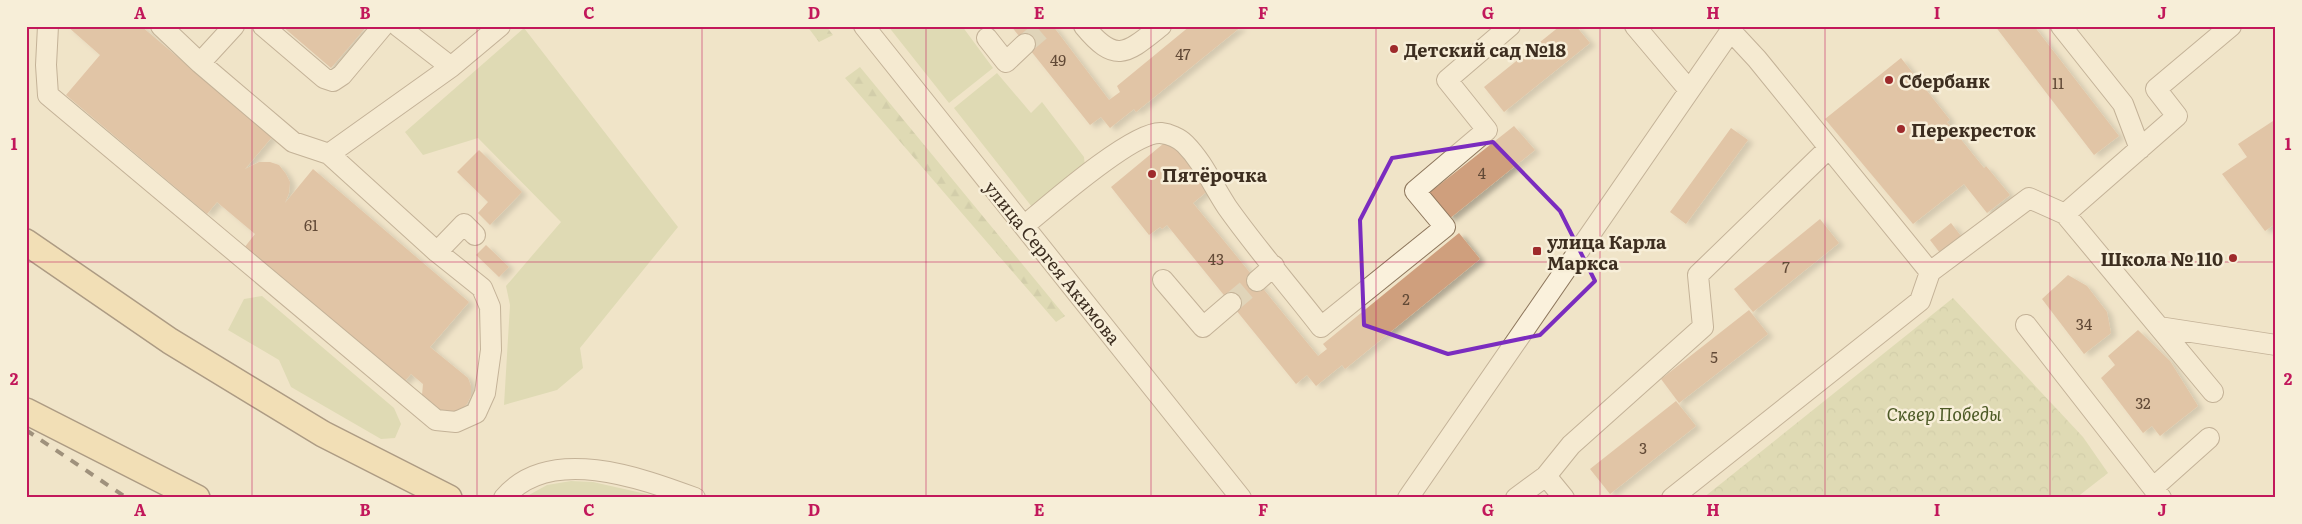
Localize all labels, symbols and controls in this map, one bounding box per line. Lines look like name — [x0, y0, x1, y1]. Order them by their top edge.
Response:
text: A — [134, 0, 146, 24]
text: B — [359, 0, 371, 24]
text: C — [583, 0, 595, 24]
text: D — [808, 0, 820, 24]
text: E — [1034, 0, 1045, 24]
text: F — [1258, 0, 1268, 24]
text: G — [1482, 0, 1494, 24]
text: H — [1706, 0, 1720, 24]
text: I — [1934, 0, 1940, 24]
text: J — [2157, 0, 2167, 24]
place label: Детский сад №18 — [1404, 36, 1566, 63]
house number: 47 — [1175, 42, 1191, 65]
marker: Детский сад №18 — [1388, 43, 1400, 55]
house number: 49 — [1050, 48, 1066, 71]
place label: Сбербанк — [1899, 67, 1990, 94]
house number: 11 — [2052, 71, 2064, 94]
marker: Сбербанк — [1883, 74, 1895, 86]
place label: Перекресток — [1911, 116, 2036, 143]
marker: Перекресток — [1895, 123, 1907, 135]
text: 1 — [11, 131, 18, 155]
text: 1 — [2285, 131, 2292, 155]
place label: Пятёрочка — [1162, 161, 1268, 188]
house number: 4 — [1478, 161, 1486, 184]
marker: Пятёрочка — [1146, 168, 1158, 180]
street label: улица Сергея Акимова — [978, 174, 1128, 350]
house number: 61 — [304, 213, 318, 236]
place label: улица Карла Маркса — [1547, 228, 1667, 276]
marker: улица Карла Маркса — [1531, 245, 1543, 257]
place label: Школа № 110 — [2100, 245, 2223, 272]
house number: 43 — [1208, 247, 1224, 270]
marker: Школа № 110 — [2227, 252, 2239, 264]
house number: 7 — [1782, 255, 1790, 278]
house number: 2 — [1402, 287, 1410, 310]
house number: 34 — [2076, 312, 2092, 335]
house number: 5 — [1710, 345, 1718, 368]
text: 2 — [10, 366, 19, 390]
text: 2 — [2284, 366, 2293, 390]
house number: 32 — [2135, 391, 2151, 414]
park label: Сквер Победы — [1886, 400, 2002, 427]
house number: 3 — [1639, 436, 1647, 459]
text: A — [134, 497, 146, 521]
text: B — [359, 497, 371, 521]
text: C — [583, 497, 595, 521]
text: D — [808, 497, 820, 521]
text: E — [1034, 497, 1045, 521]
text: F — [1258, 497, 1268, 521]
text: G — [1482, 497, 1494, 521]
text: H — [1706, 497, 1720, 521]
text: I — [1934, 497, 1940, 521]
text: J — [2157, 497, 2167, 521]

